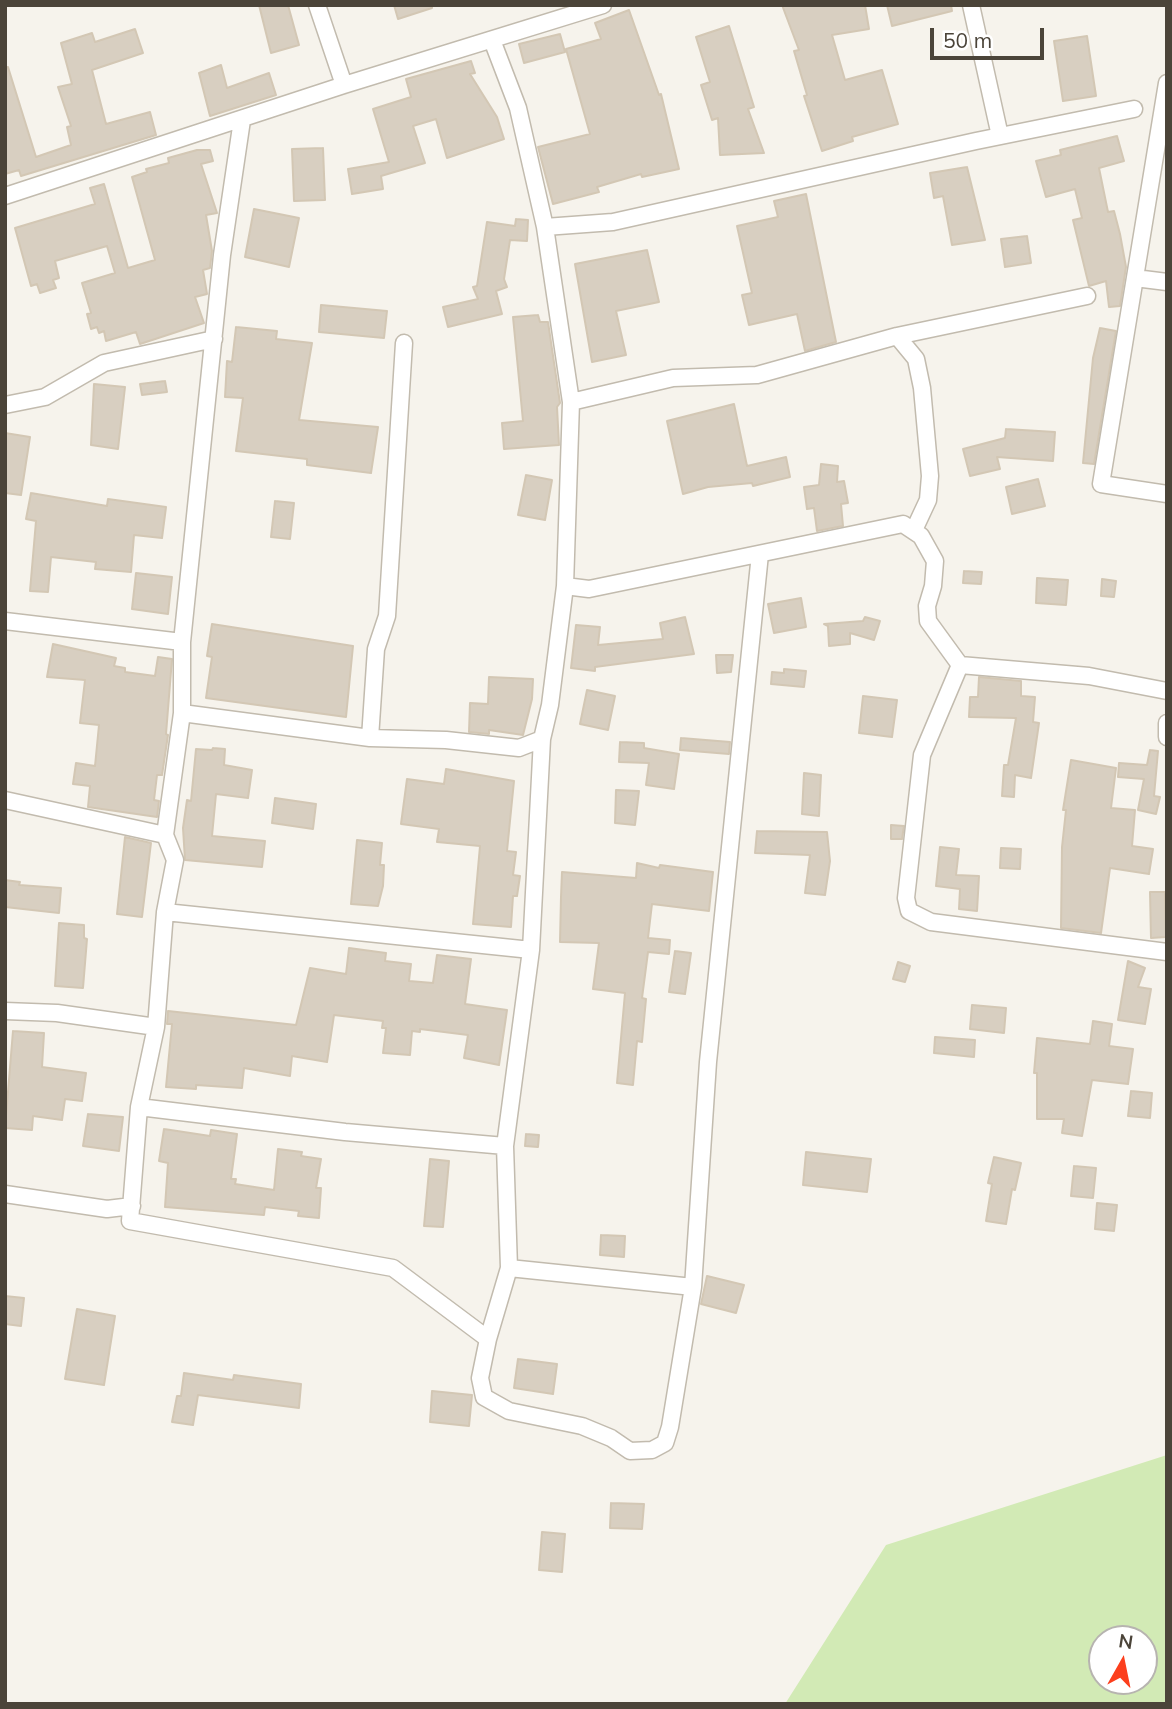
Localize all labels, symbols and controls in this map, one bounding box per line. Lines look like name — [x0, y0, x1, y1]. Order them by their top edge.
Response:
scale bar — [934, 14, 1048, 58]
text: 50 m — [943, 27, 992, 53]
north arrow — [1088, 1625, 1158, 1695]
text: N — [1117, 1628, 1135, 1654]

